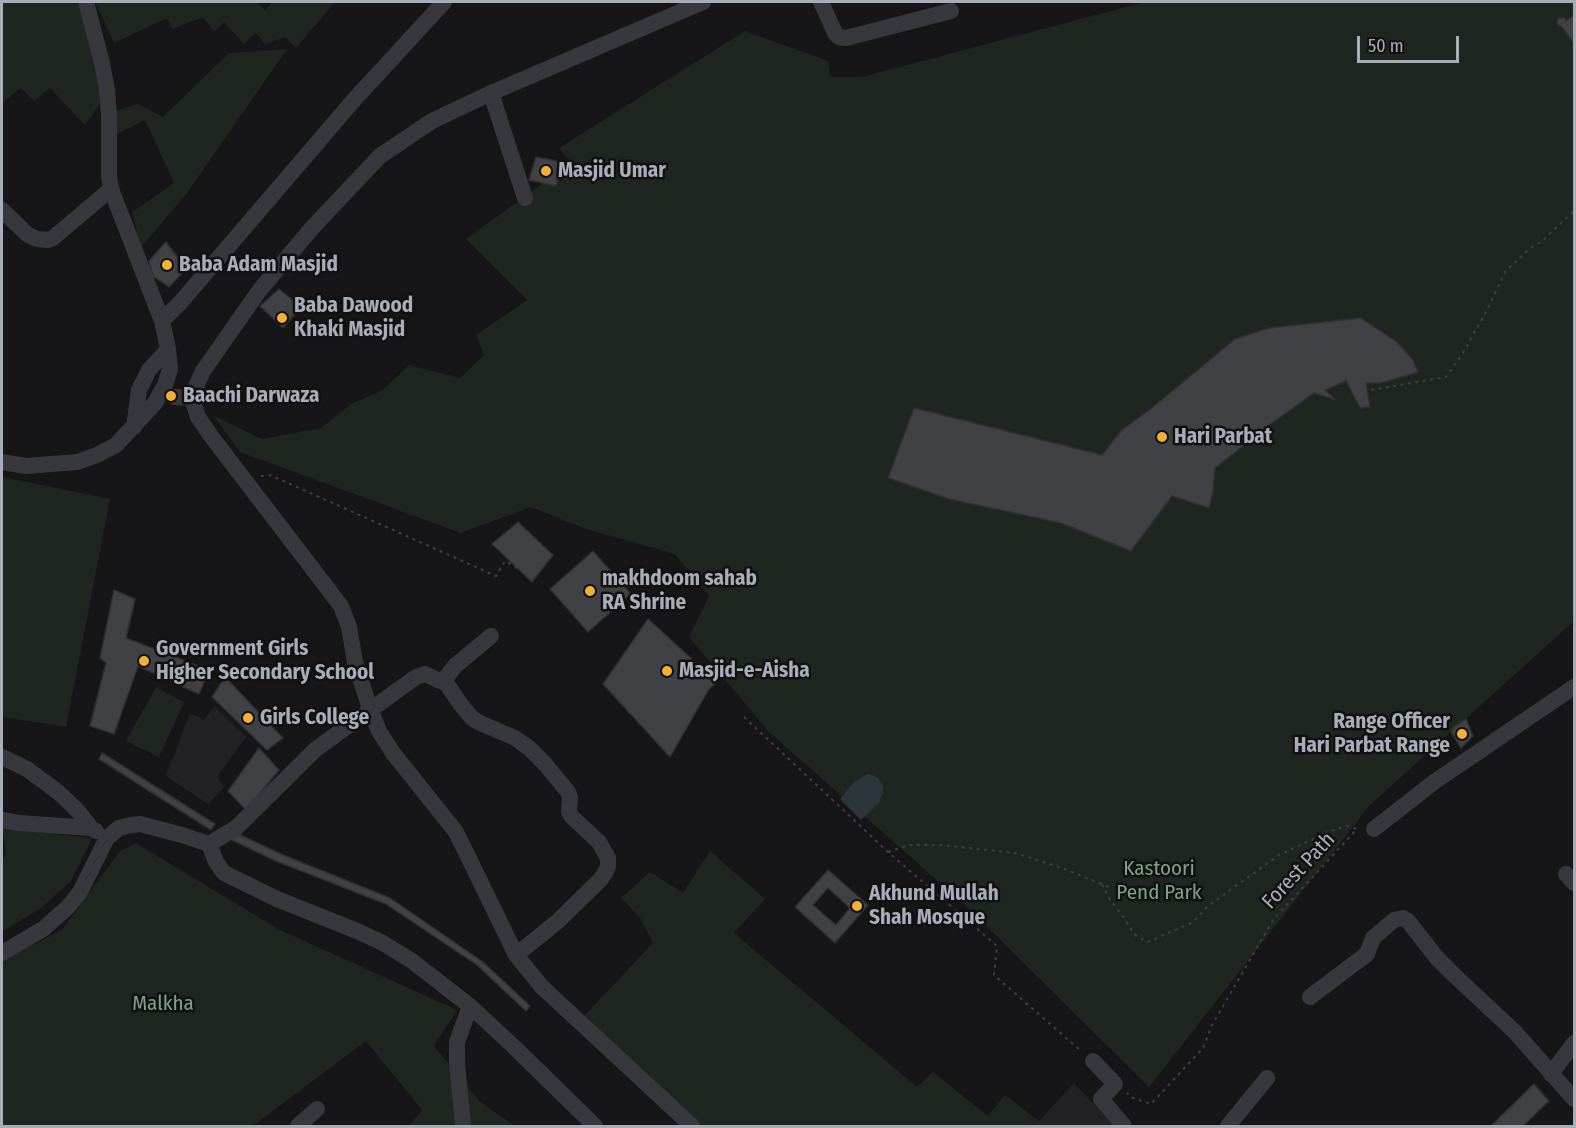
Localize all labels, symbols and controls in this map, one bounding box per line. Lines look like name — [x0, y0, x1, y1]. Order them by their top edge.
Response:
scale bar — [1360, 24, 1462, 62]
text: 50 m — [1368, 35, 1404, 57]
place label: Masjid Umar — [558, 158, 666, 184]
marker: Masjid Umar — [539, 164, 553, 178]
place label: Baba Adam Masjid — [179, 252, 338, 278]
marker: Baba Adam Masjid — [160, 258, 174, 272]
place label: Baba Dawood Khaki Masjid — [294, 293, 413, 343]
marker: Baba Dawood Khaki Masjid — [275, 311, 289, 325]
place label: Baachi Darwaza — [183, 383, 319, 409]
marker: Baachi Darwaza — [164, 389, 178, 403]
place label: Hari Parbat — [1174, 424, 1272, 450]
marker: Hari Parbat — [1155, 430, 1169, 444]
place label: makhdoom sahab RA Shrine — [602, 566, 757, 616]
marker: makhdoom sahab RA Shrine — [583, 584, 597, 598]
place label: Government Girls Higher Secondary School — [156, 636, 374, 686]
marker: Government Girls Higher Secondary School — [137, 654, 151, 668]
place label: Masjid-e-Aisha — [679, 658, 810, 684]
marker: Masjid-e-Aisha — [660, 664, 674, 678]
place label: Girls College — [260, 705, 369, 731]
place label: Range Officer Hari Parbat Range — [1294, 709, 1450, 759]
marker: Girls College — [241, 711, 255, 725]
marker: Range Officer Hari Parbat Range — [1455, 727, 1469, 741]
street label: Forest Path — [1257, 827, 1341, 915]
park label: Kastoori Pend Park — [1116, 856, 1202, 906]
place label: Akhund Mullah Shah Mosque — [869, 881, 999, 931]
marker: Akhund Mullah Shah Mosque — [850, 899, 864, 913]
park label: Malkha — [132, 991, 194, 1017]

